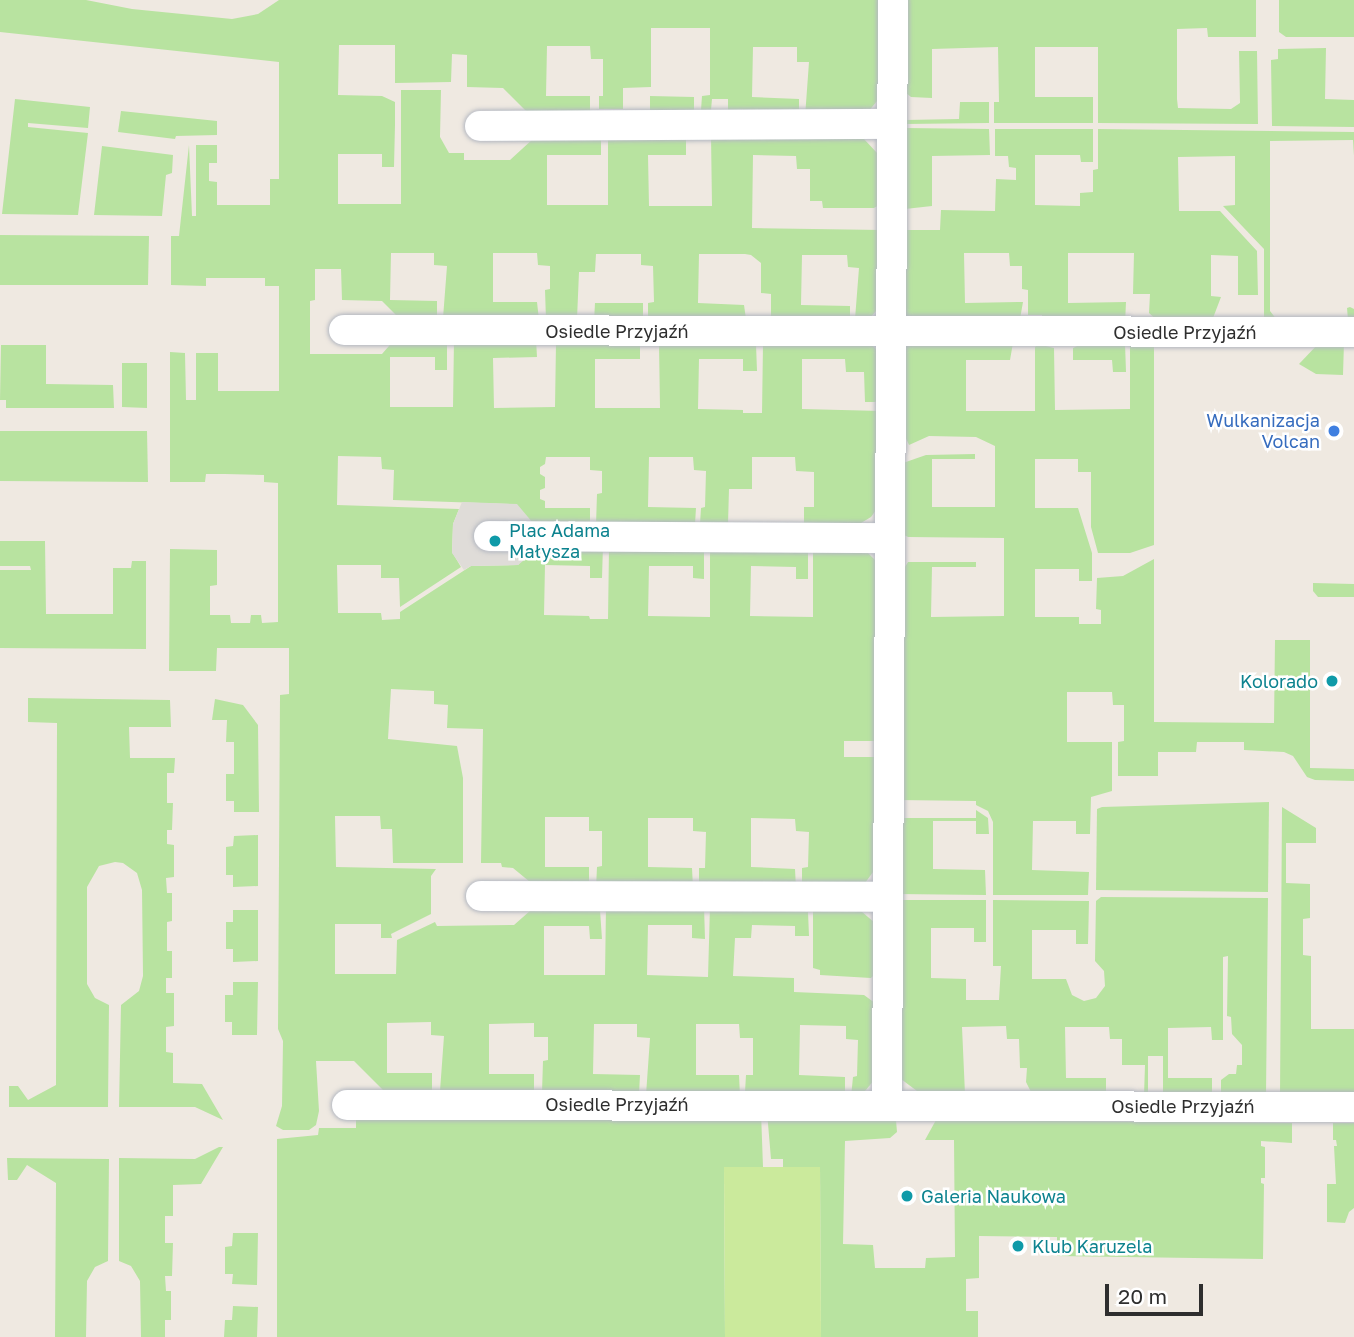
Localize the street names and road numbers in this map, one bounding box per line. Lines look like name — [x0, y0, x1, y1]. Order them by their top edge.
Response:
street label: Osiedle Przyjaźń — [545, 320, 689, 342]
street label: Osiedle Przyjaźń — [1113, 321, 1257, 343]
street label: Osiedle Przyjaźń — [545, 1093, 689, 1115]
street label: Osiedle Przyjaźń — [1111, 1095, 1255, 1117]

